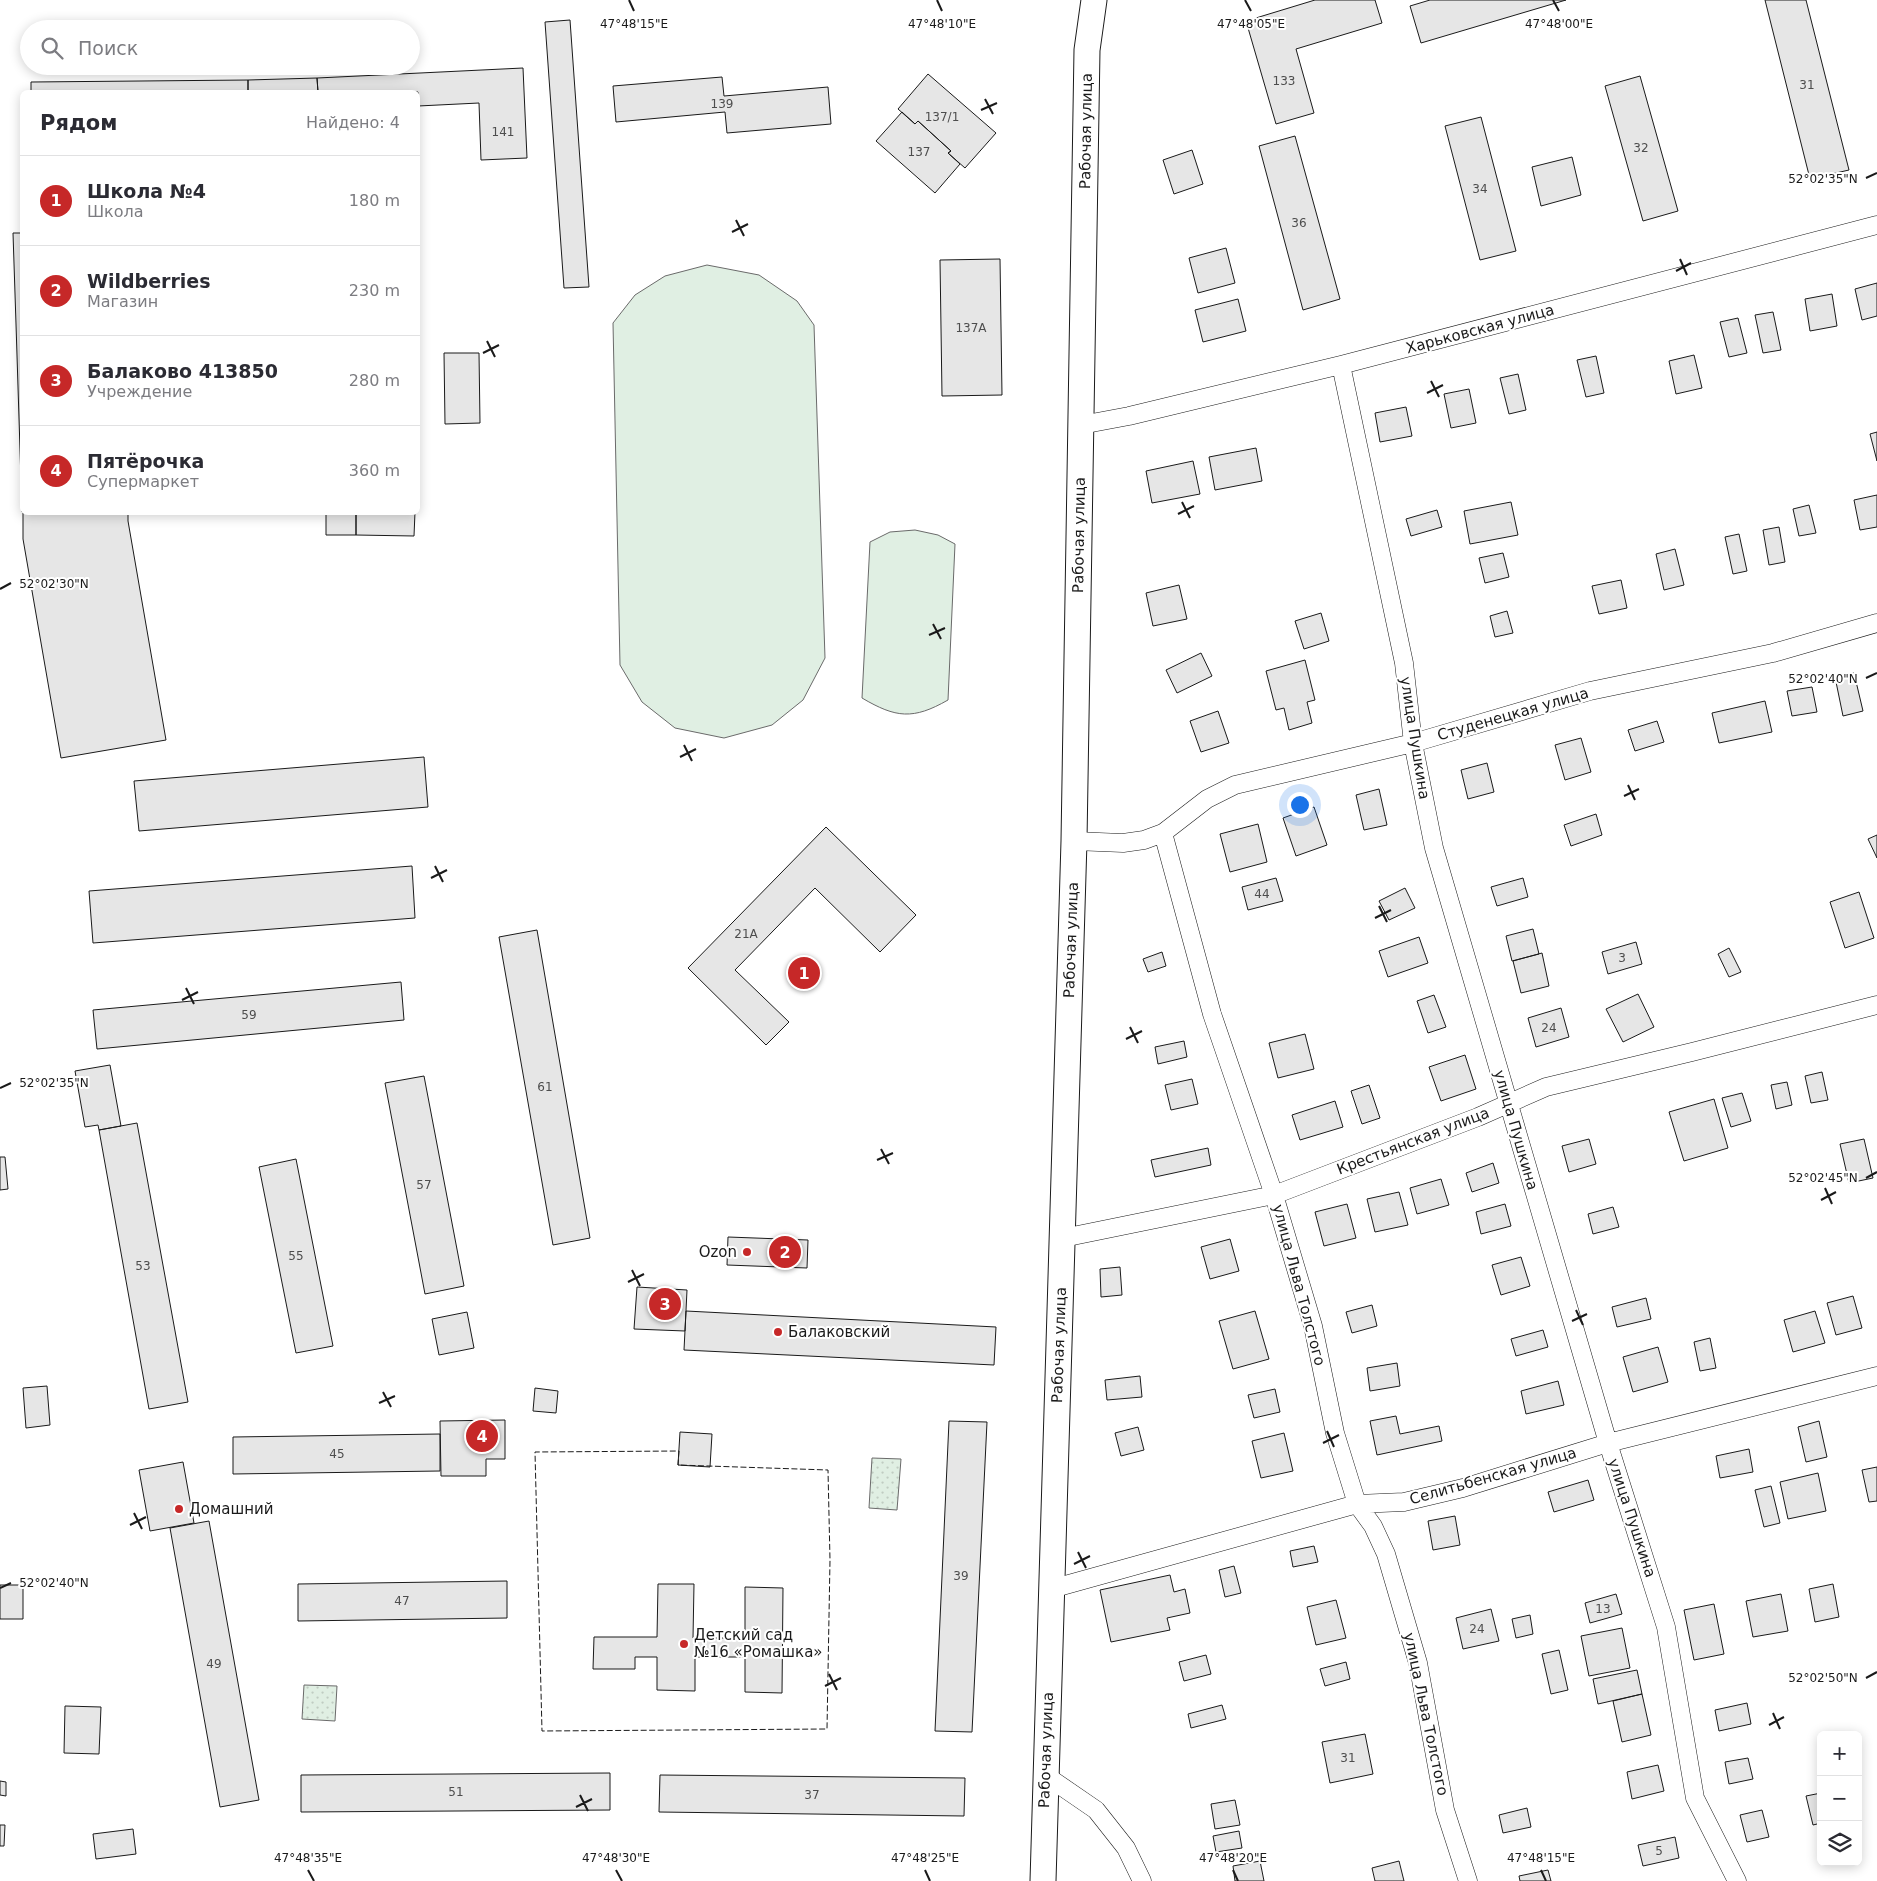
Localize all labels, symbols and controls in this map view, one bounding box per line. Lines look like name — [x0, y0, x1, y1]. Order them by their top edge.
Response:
text: 47°48'15"E — [600, 17, 668, 31]
text: 47°48'10"E — [908, 17, 976, 31]
text: 47°48'05"E — [1217, 17, 1285, 31]
text: 47°48'00"E — [1525, 17, 1593, 31]
search box — [20, 20, 420, 75]
icon: search — [38, 34, 66, 62]
text: Поиск — [78, 37, 138, 59]
street label: Рабочая улица — [1076, 73, 1096, 189]
house number: 133 — [1273, 74, 1295, 88]
house number: 31 — [1799, 78, 1815, 92]
house number: 139 — [711, 97, 733, 111]
house number: 137/1 — [925, 110, 959, 124]
text: Рядом — [40, 111, 117, 135]
text: Найдено: 4 — [306, 113, 400, 132]
house number: 141 — [492, 125, 514, 139]
house number: 32 — [1633, 141, 1649, 155]
house number: 137 — [908, 145, 930, 159]
text: 52°02'35"N — [1788, 172, 1858, 186]
text: Школа №4 — [87, 180, 206, 202]
house number: 34 — [1472, 182, 1488, 196]
text: 1 — [50, 191, 62, 210]
text: 180 m — [349, 191, 400, 210]
text: Школа — [87, 202, 144, 221]
house number: 36 — [1291, 216, 1307, 230]
text: Wildberries — [87, 270, 211, 292]
text: 2 — [50, 281, 62, 300]
text: 230 m — [349, 281, 400, 300]
text: Магазин — [87, 292, 158, 311]
street label: Харьковская улица — [1404, 301, 1556, 357]
house number: 137А — [955, 321, 987, 335]
text: Балаково 413850 — [87, 360, 278, 382]
text: 3 — [50, 371, 62, 390]
text: 280 m — [349, 371, 400, 390]
text: Учреждение — [87, 382, 192, 401]
text: Пятёрочка — [87, 450, 204, 472]
text: 4 — [50, 461, 62, 480]
text: 360 m — [349, 461, 400, 480]
text: Супермаркет — [87, 472, 199, 491]
street label: Рабочая улица — [1069, 477, 1089, 593]
text: 52°02'30"N — [19, 577, 89, 591]
text: 52°02'40"N — [1788, 672, 1858, 686]
street label: улица Пушкина — [1396, 675, 1434, 801]
street label: Студенецкая улица — [1435, 684, 1591, 744]
your location — [1287, 792, 1313, 818]
street label: Рабочая улица — [1060, 882, 1082, 998]
house number: 44 — [1254, 887, 1270, 901]
house number: 21А — [734, 927, 759, 941]
house number: 3 — [1618, 951, 1626, 965]
pin: 1 — [788, 954, 820, 992]
house number: 59 — [241, 1008, 257, 1022]
house number: 24 — [1541, 1021, 1557, 1035]
street label: улица Пушкина — [1490, 1068, 1542, 1192]
text: 52°02'35"N — [19, 1076, 89, 1090]
house number: 61 — [537, 1080, 553, 1094]
street label: Крестьянская улица — [1334, 1104, 1492, 1178]
text: 52°02'45"N — [1788, 1171, 1858, 1185]
house number: 57 — [416, 1178, 432, 1192]
street label: улица Льва Толстого — [1269, 1202, 1329, 1368]
pin: 2 — [769, 1233, 801, 1271]
place label: Ozon — [699, 1243, 737, 1261]
marker: Ozon — [741, 1246, 753, 1258]
house number: 55 — [288, 1249, 304, 1263]
house number: 53 — [135, 1259, 151, 1273]
pin: 3 — [649, 1285, 681, 1323]
street label: Рабочая улица — [1048, 1287, 1070, 1403]
place label: Балаковский — [788, 1323, 890, 1341]
marker: Балаковский — [772, 1326, 784, 1338]
pin: 4 — [466, 1417, 498, 1455]
street label: Селитьбенская улица — [1407, 1444, 1579, 1508]
house number: 45 — [329, 1447, 345, 1461]
street label: улица Пушкина — [1604, 1456, 1660, 1580]
place label: Домашний — [189, 1500, 273, 1518]
marker: Домашний — [173, 1503, 185, 1515]
house number: 39 — [953, 1569, 969, 1583]
text: 52°02'40"N — [19, 1576, 89, 1590]
house number: 47 — [394, 1594, 410, 1608]
house number: 13 — [1595, 1602, 1611, 1616]
house number: 24 — [1469, 1622, 1485, 1636]
place label: Детский сад №16 «Ромашка» — [694, 1626, 823, 1661]
street label: улица Льва Толстого — [1400, 1631, 1452, 1797]
marker: Детский сад №16 «Ромашка» — [678, 1638, 690, 1650]
house number: 49 — [206, 1657, 222, 1671]
text: 52°02'50"N — [1788, 1671, 1858, 1685]
street label: Рабочая улица — [1035, 1692, 1057, 1808]
map controls — [1817, 1731, 1862, 1866]
button: + — [1817, 1731, 1862, 1776]
house number: 31 — [1340, 1751, 1356, 1765]
button: − — [1817, 1776, 1862, 1821]
house number: 51 — [448, 1785, 464, 1799]
house number: 37 — [804, 1788, 820, 1802]
button: layers — [1817, 1821, 1862, 1866]
house number: 5 — [1655, 1844, 1663, 1858]
text: 47°48'35"E — [274, 1851, 342, 1865]
text: 47°48'30"E — [582, 1851, 650, 1865]
text: 47°48'25"E — [891, 1851, 959, 1865]
text: 47°48'20"E — [1199, 1851, 1267, 1865]
text: 47°48'15"E — [1507, 1851, 1575, 1865]

